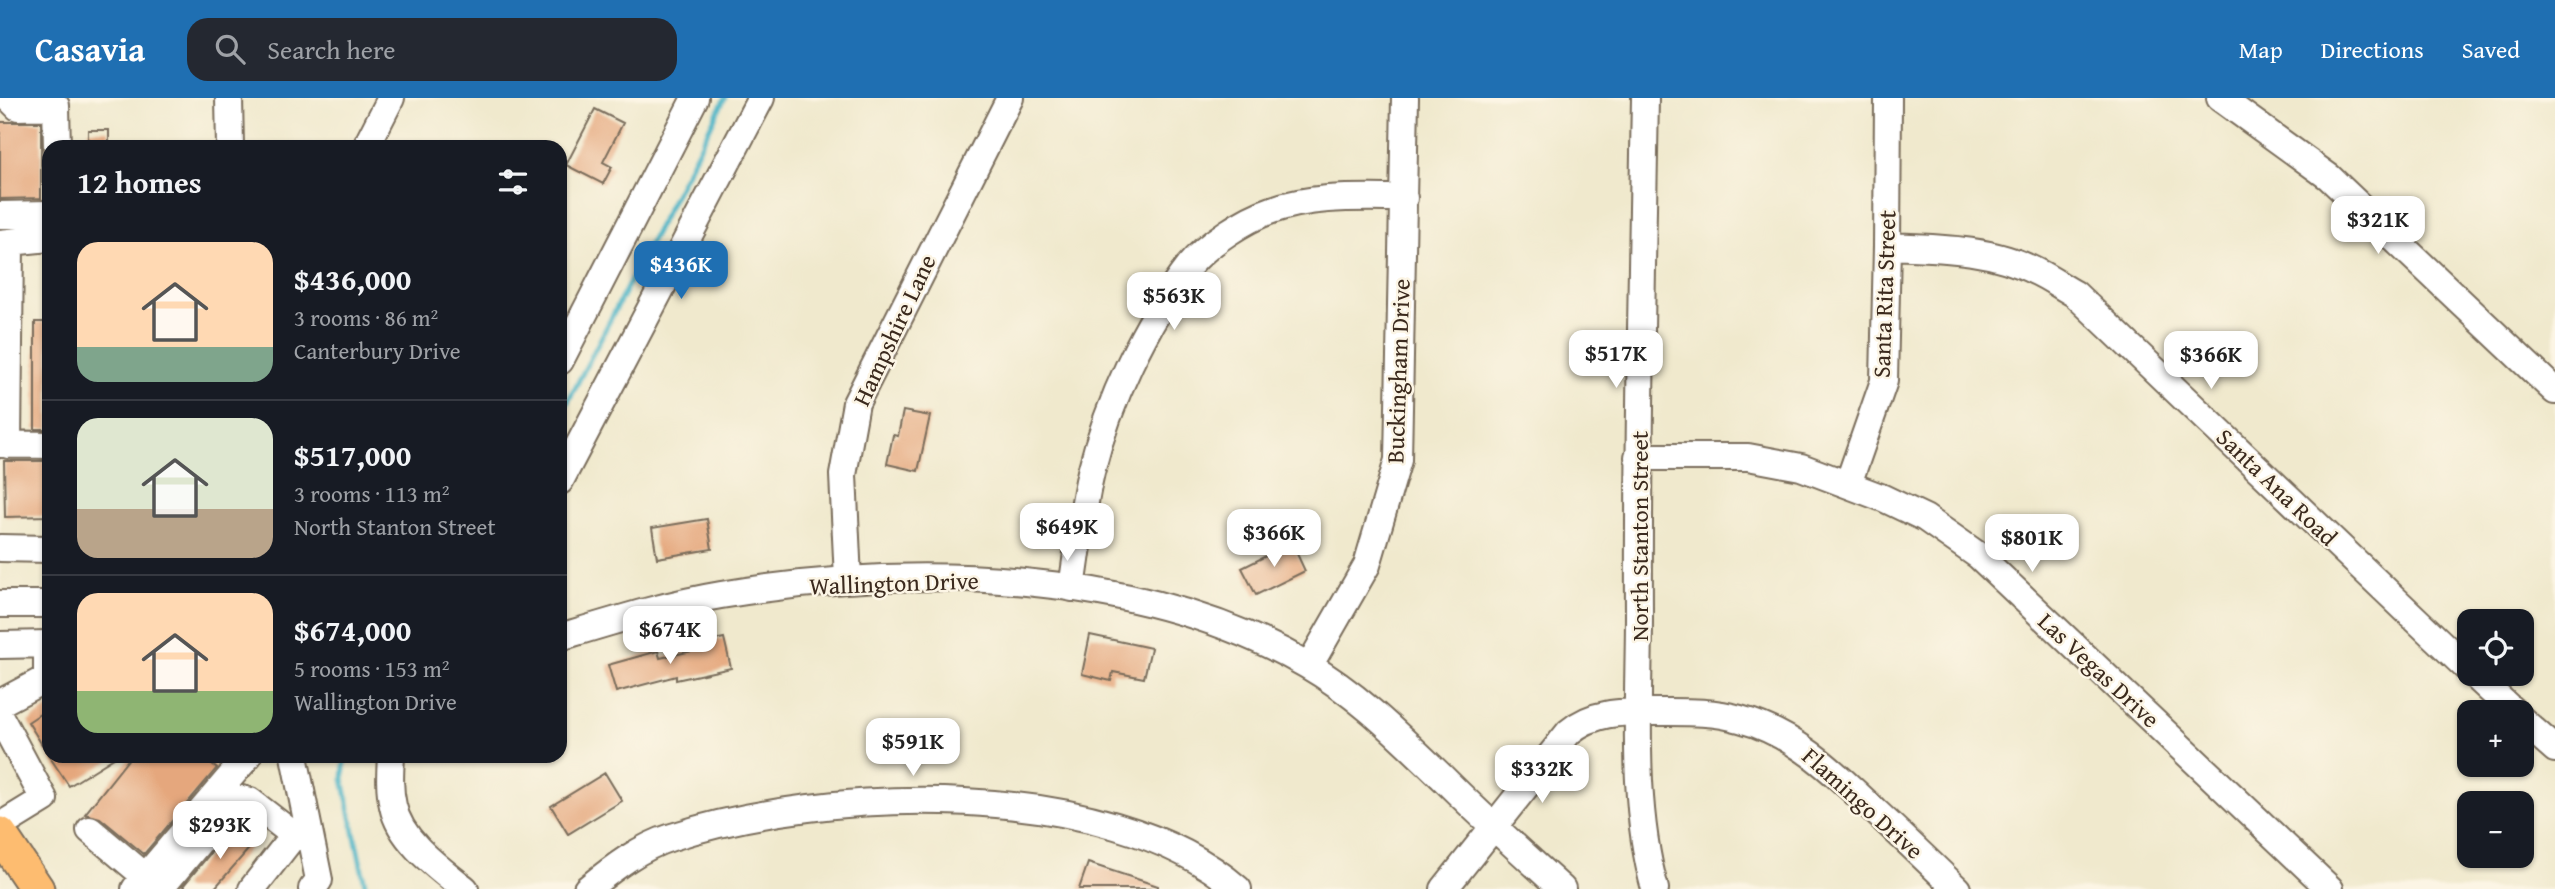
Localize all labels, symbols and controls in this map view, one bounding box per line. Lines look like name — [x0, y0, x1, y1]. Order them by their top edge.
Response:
search box — [187, 18, 677, 81]
text: Casavia — [35, 25, 145, 73]
icon: search — [211, 30, 249, 68]
text: Search here — [267, 30, 396, 69]
text: Map — [2239, 32, 2283, 67]
text: Directions — [2321, 32, 2424, 67]
text: Saved — [2462, 32, 2520, 67]
text: 12 homes — [77, 160, 202, 204]
icon: filters — [494, 163, 532, 201]
pin: $321K — [2329, 197, 2427, 256]
text: $321K — [2347, 202, 2409, 235]
street label: Santa Rita Street — [1864, 209, 1904, 379]
pin: $436K — [632, 242, 730, 301]
text: $436K — [650, 247, 712, 280]
street label: Hampshire Lane — [844, 249, 944, 411]
text: $436,000 — [294, 257, 411, 301]
icon: home — [133, 270, 217, 354]
pin: $563K — [1125, 272, 1223, 332]
text: $563K — [1143, 278, 1205, 311]
street label: Buckingham Drive — [1377, 278, 1419, 464]
text: 3 rooms · 86 m² — [294, 301, 438, 334]
pin: $517K — [1567, 330, 1665, 390]
pin: $366K — [2162, 331, 2260, 391]
text: Canterbury Drive — [294, 334, 461, 367]
text: $517K — [1585, 336, 1647, 369]
text: $366K — [2180, 337, 2242, 370]
street label: Santa Ana Road — [2209, 420, 2346, 554]
street label: North Stanton Street — [1622, 430, 1657, 641]
text: $517,000 — [294, 433, 411, 477]
icon: home — [133, 446, 217, 530]
text: 3 rooms · 113 m² — [294, 477, 449, 510]
pin: $649K — [1018, 504, 1116, 563]
text: $649K — [1036, 509, 1098, 542]
text: North Stanton Street — [294, 510, 496, 543]
pin: $366K — [1225, 510, 1323, 569]
pin: $801K — [1983, 514, 2081, 574]
text: $366K — [1243, 515, 1305, 548]
text: $801K — [2001, 520, 2063, 553]
street label: Wallington Drive — [809, 563, 979, 603]
street label: Las Vegas Drive — [2030, 604, 2168, 736]
pin: $674K — [621, 606, 719, 666]
text: $674,000 — [294, 608, 411, 652]
map controls — [2457, 609, 2534, 868]
button: locate — [2457, 609, 2534, 686]
text: $674K — [639, 612, 701, 645]
icon: home — [133, 621, 217, 705]
text: 5 rooms · 153 m² — [294, 652, 449, 685]
text: Wallington Drive — [294, 685, 457, 718]
button: + — [2457, 700, 2534, 777]
pin: $591K — [864, 718, 962, 778]
text: $591K — [882, 724, 944, 757]
street label: Flamingo Drive — [1794, 739, 1932, 867]
pin: $332K — [1493, 746, 1591, 805]
text: $332K — [1511, 751, 1573, 784]
button: − — [2457, 791, 2534, 868]
pin: $293K — [171, 802, 269, 861]
text: $293K — [189, 807, 251, 840]

